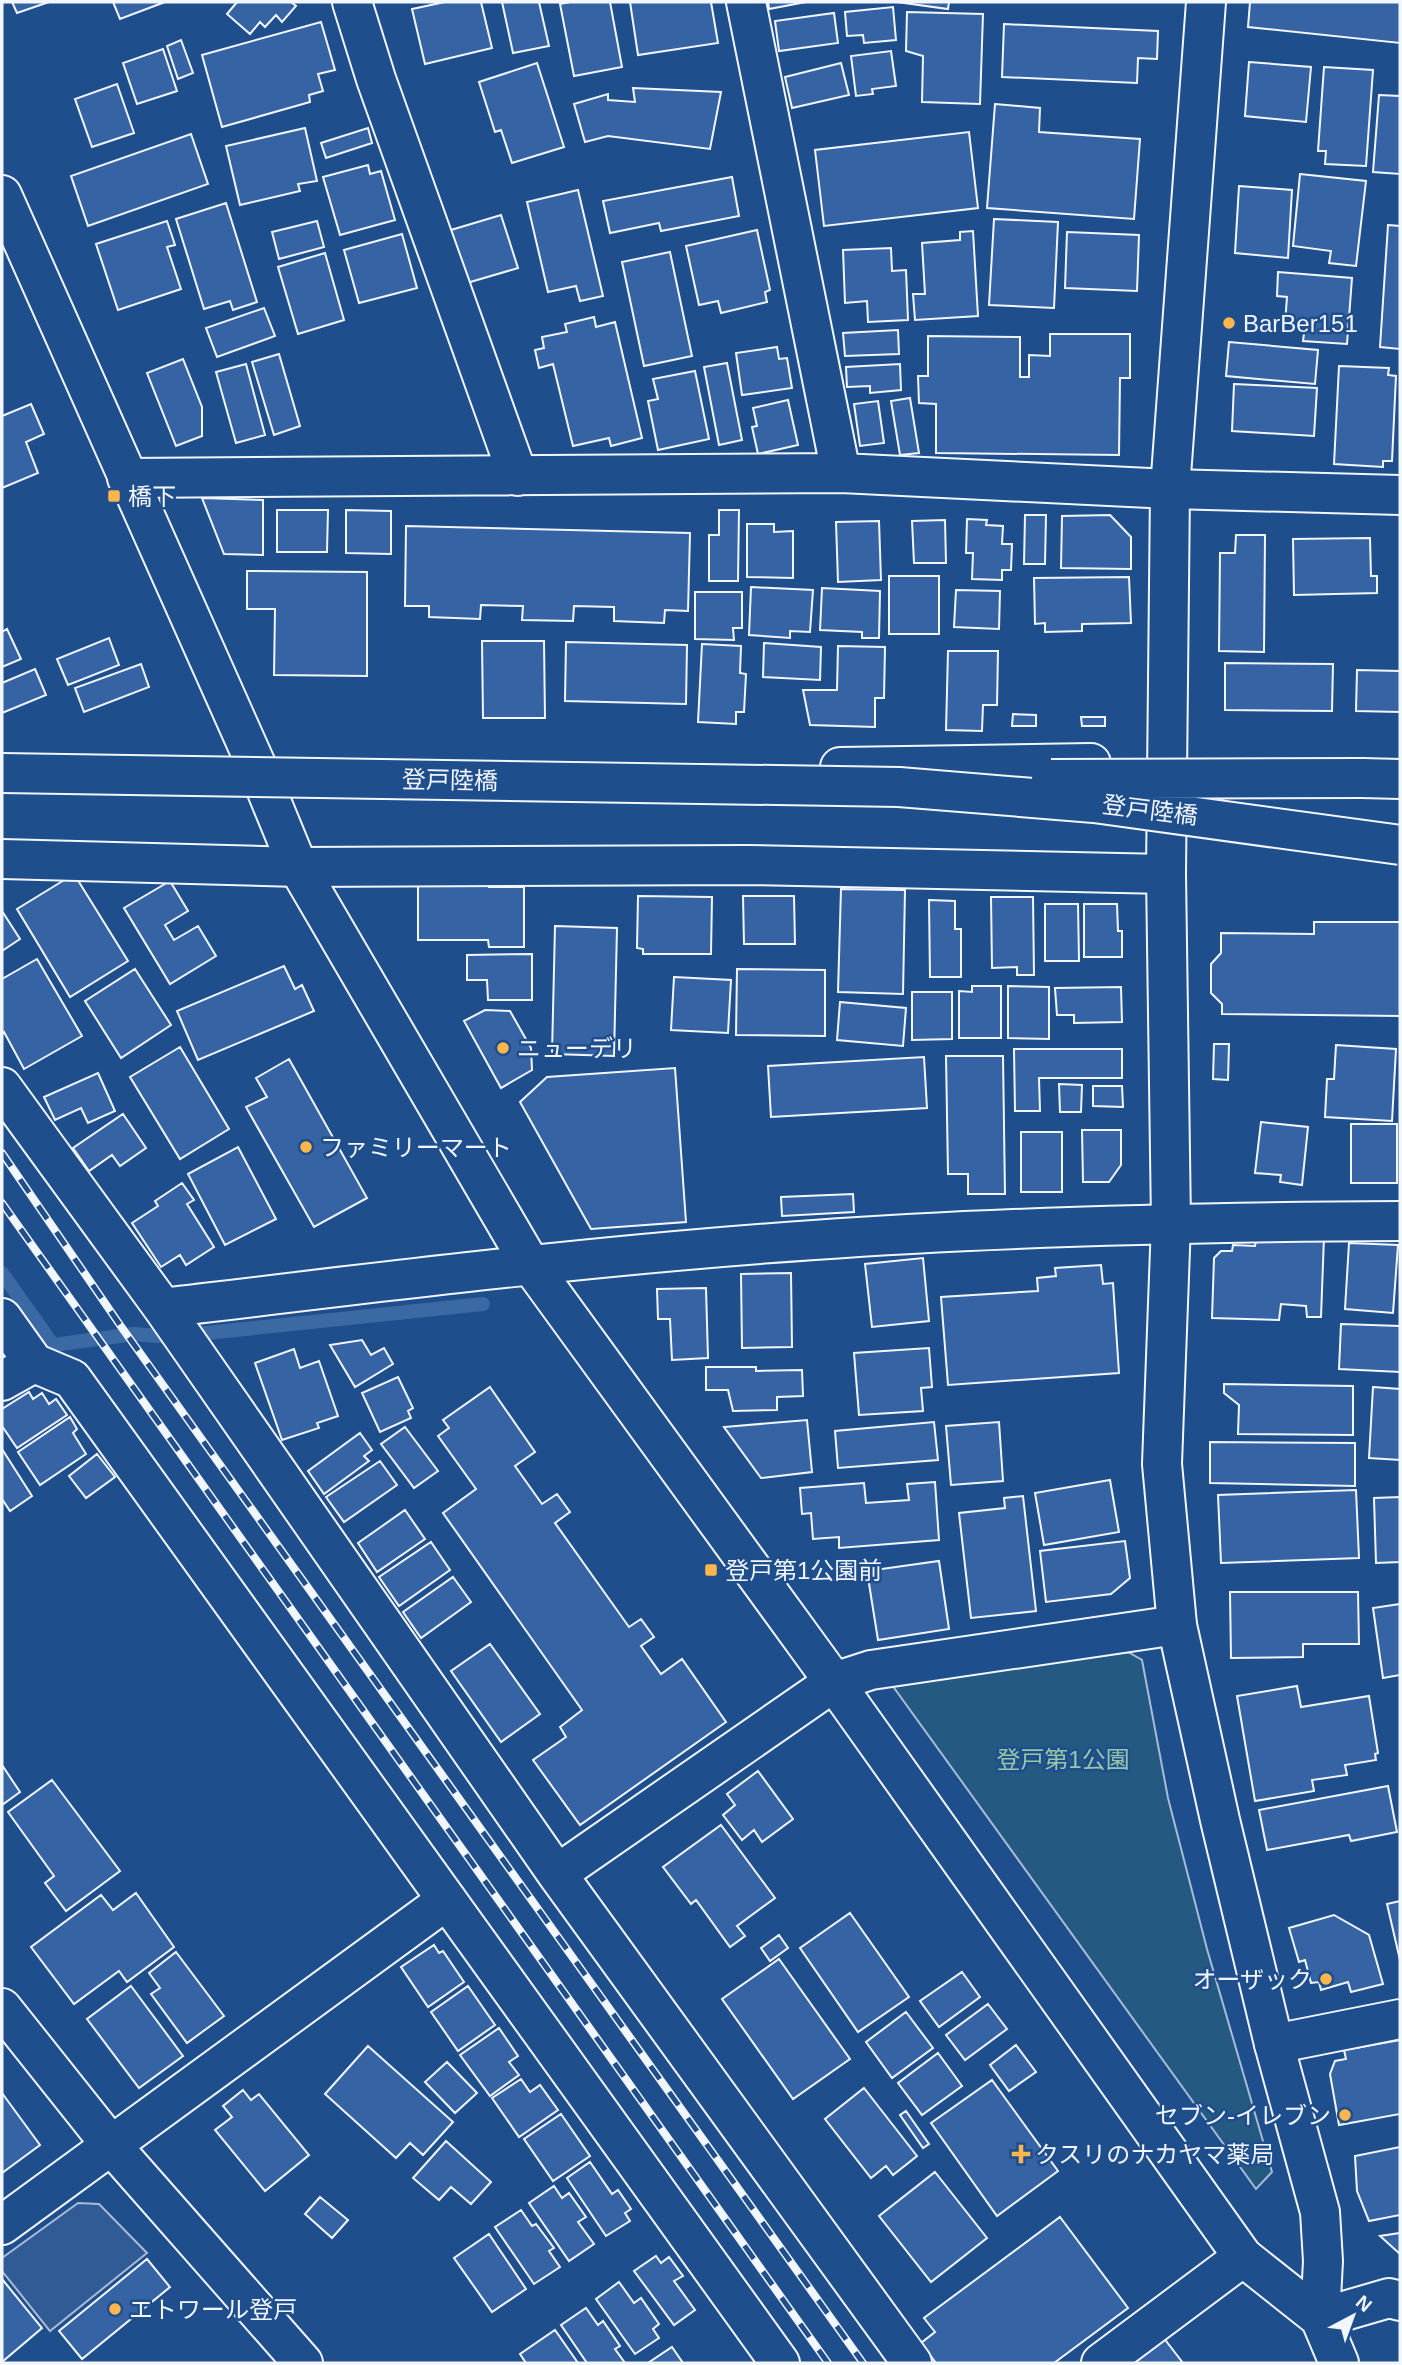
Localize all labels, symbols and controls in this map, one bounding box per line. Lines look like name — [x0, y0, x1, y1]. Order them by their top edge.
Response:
place label: BarBer151 — [1243, 310, 1358, 337]
marker: BarBer151 — [1221, 315, 1237, 331]
place label: 橋下 — [128, 483, 176, 510]
marker: 橋下 — [106, 488, 122, 504]
street label: 登戸陸橋 — [402, 766, 498, 794]
street label: 登戸陸橋 — [1101, 791, 1199, 829]
place label: ニューデリ — [517, 1035, 637, 1062]
marker: ニューデリ — [495, 1040, 511, 1056]
place label: ファミリーマート — [320, 1134, 512, 1161]
marker: ファミリーマート — [298, 1139, 314, 1155]
place label: 登戸第1公園前 — [725, 1557, 882, 1584]
marker: 登戸第1公園前 — [703, 1562, 719, 1578]
park label: 登戸第1公園 — [996, 1746, 1130, 1773]
place label: オーザック — [1192, 1966, 1312, 1993]
marker: オーザック — [1318, 1971, 1334, 1987]
place label: セブン-イレブン — [1155, 2102, 1331, 2129]
marker: セブン-イレブン — [1337, 2107, 1353, 2123]
place label: クスリのナカヤマ薬局 — [1035, 2141, 1274, 2168]
marker: クスリのナカヤマ薬局 — [1013, 2146, 1029, 2162]
north arrow — [1318, 2281, 1388, 2351]
text: N — [1352, 2291, 1376, 2316]
place label: エトワール登戸 — [129, 2296, 297, 2323]
marker: エトワール登戸 — [107, 2301, 123, 2317]

